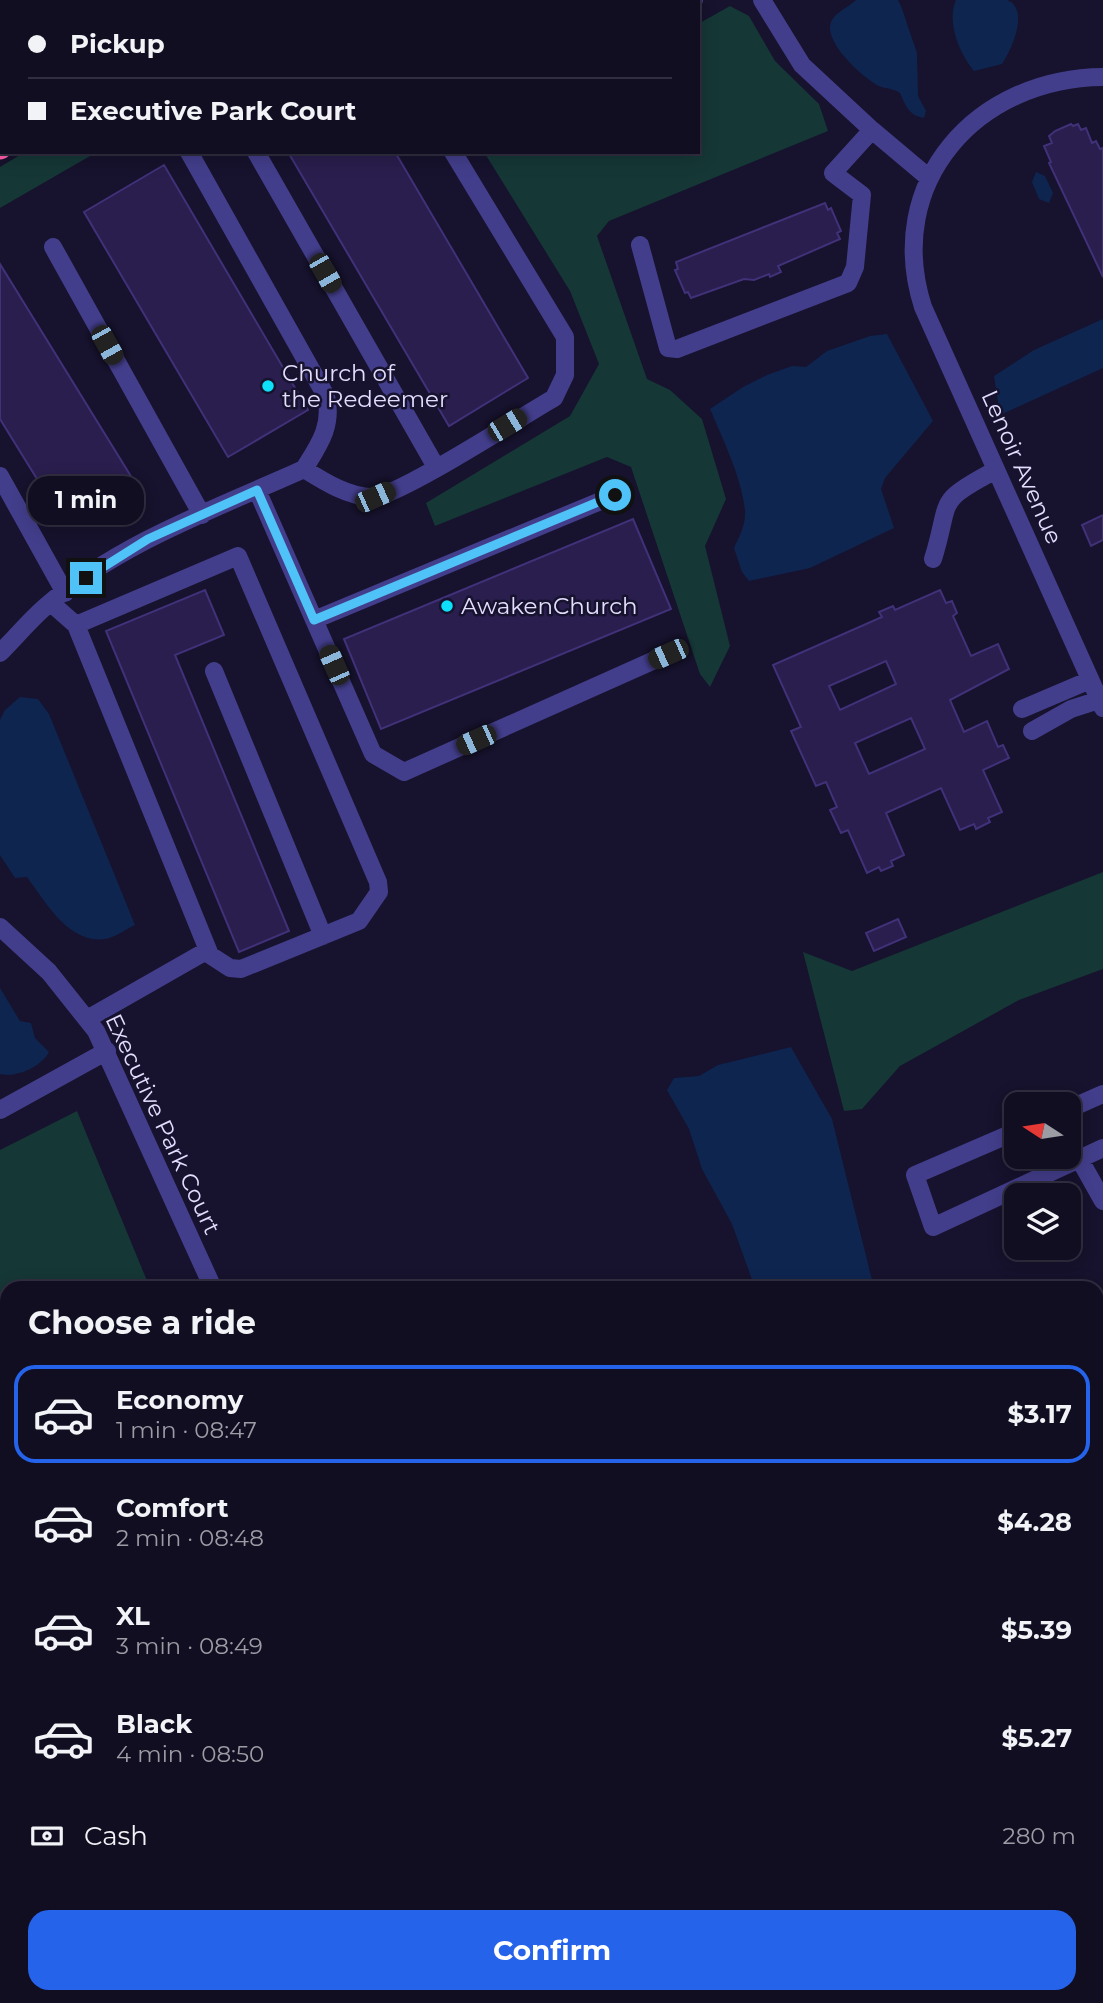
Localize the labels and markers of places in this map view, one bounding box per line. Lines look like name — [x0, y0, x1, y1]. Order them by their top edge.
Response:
place label: Church of the Redeemer — [282, 359, 448, 413]
marker: Church of the Redeemer — [260, 378, 276, 394]
place label: AwakenChurch — [461, 592, 638, 620]
marker: AwakenChurch — [439, 598, 455, 614]

